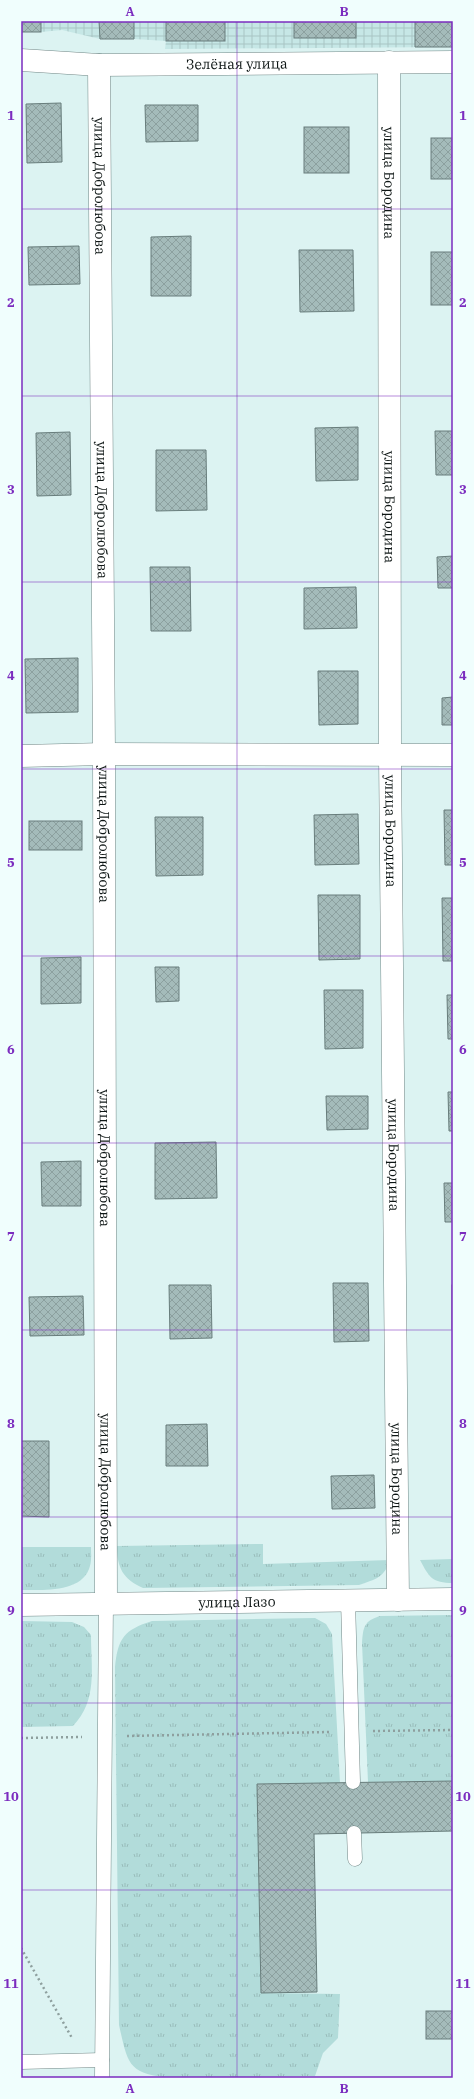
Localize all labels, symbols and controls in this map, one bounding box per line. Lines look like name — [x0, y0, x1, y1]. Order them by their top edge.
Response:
text: A — [125, 3, 135, 20]
text: B — [339, 3, 349, 20]
street label: Зелёная улица — [186, 54, 288, 73]
text: 1 — [7, 107, 15, 124]
text: 1 — [459, 107, 467, 124]
street label: улица Добролюбова — [90, 117, 109, 255]
street label: улица Бородина — [380, 127, 398, 240]
text: 2 — [7, 294, 15, 311]
text: 2 — [459, 294, 467, 311]
street label: улица Добролюбова — [93, 441, 112, 579]
street label: улица Бородина — [381, 451, 399, 564]
text: 3 — [7, 481, 15, 498]
text: 3 — [459, 481, 467, 498]
text: 4 — [7, 667, 15, 684]
text: 4 — [459, 667, 467, 684]
street label: улица Добролюбова — [95, 765, 113, 903]
street label: улица Бородина — [381, 775, 400, 888]
text: 5 — [7, 854, 15, 871]
text: 5 — [459, 854, 467, 871]
text: 6 — [7, 1041, 15, 1058]
text: 6 — [459, 1041, 467, 1058]
street label: улица Добролюбова — [96, 1089, 114, 1227]
street label: улица Бородина — [384, 1099, 403, 1212]
text: 7 — [7, 1228, 15, 1245]
text: 7 — [459, 1228, 467, 1245]
street label: улица Добролюбова — [97, 1413, 115, 1551]
text: 8 — [7, 1415, 15, 1432]
text: 8 — [459, 1415, 467, 1432]
street label: улица Бородина — [387, 1423, 406, 1536]
street label: улица Лазо — [198, 1592, 276, 1612]
text: 9 — [7, 1602, 15, 1619]
text: 9 — [459, 1602, 467, 1619]
text: 10 — [3, 1788, 19, 1805]
text: 10 — [455, 1788, 471, 1805]
text: 11 — [3, 1975, 19, 1992]
text: 11 — [455, 1975, 471, 1992]
text: A — [125, 2080, 135, 2097]
text: B — [339, 2080, 349, 2097]

